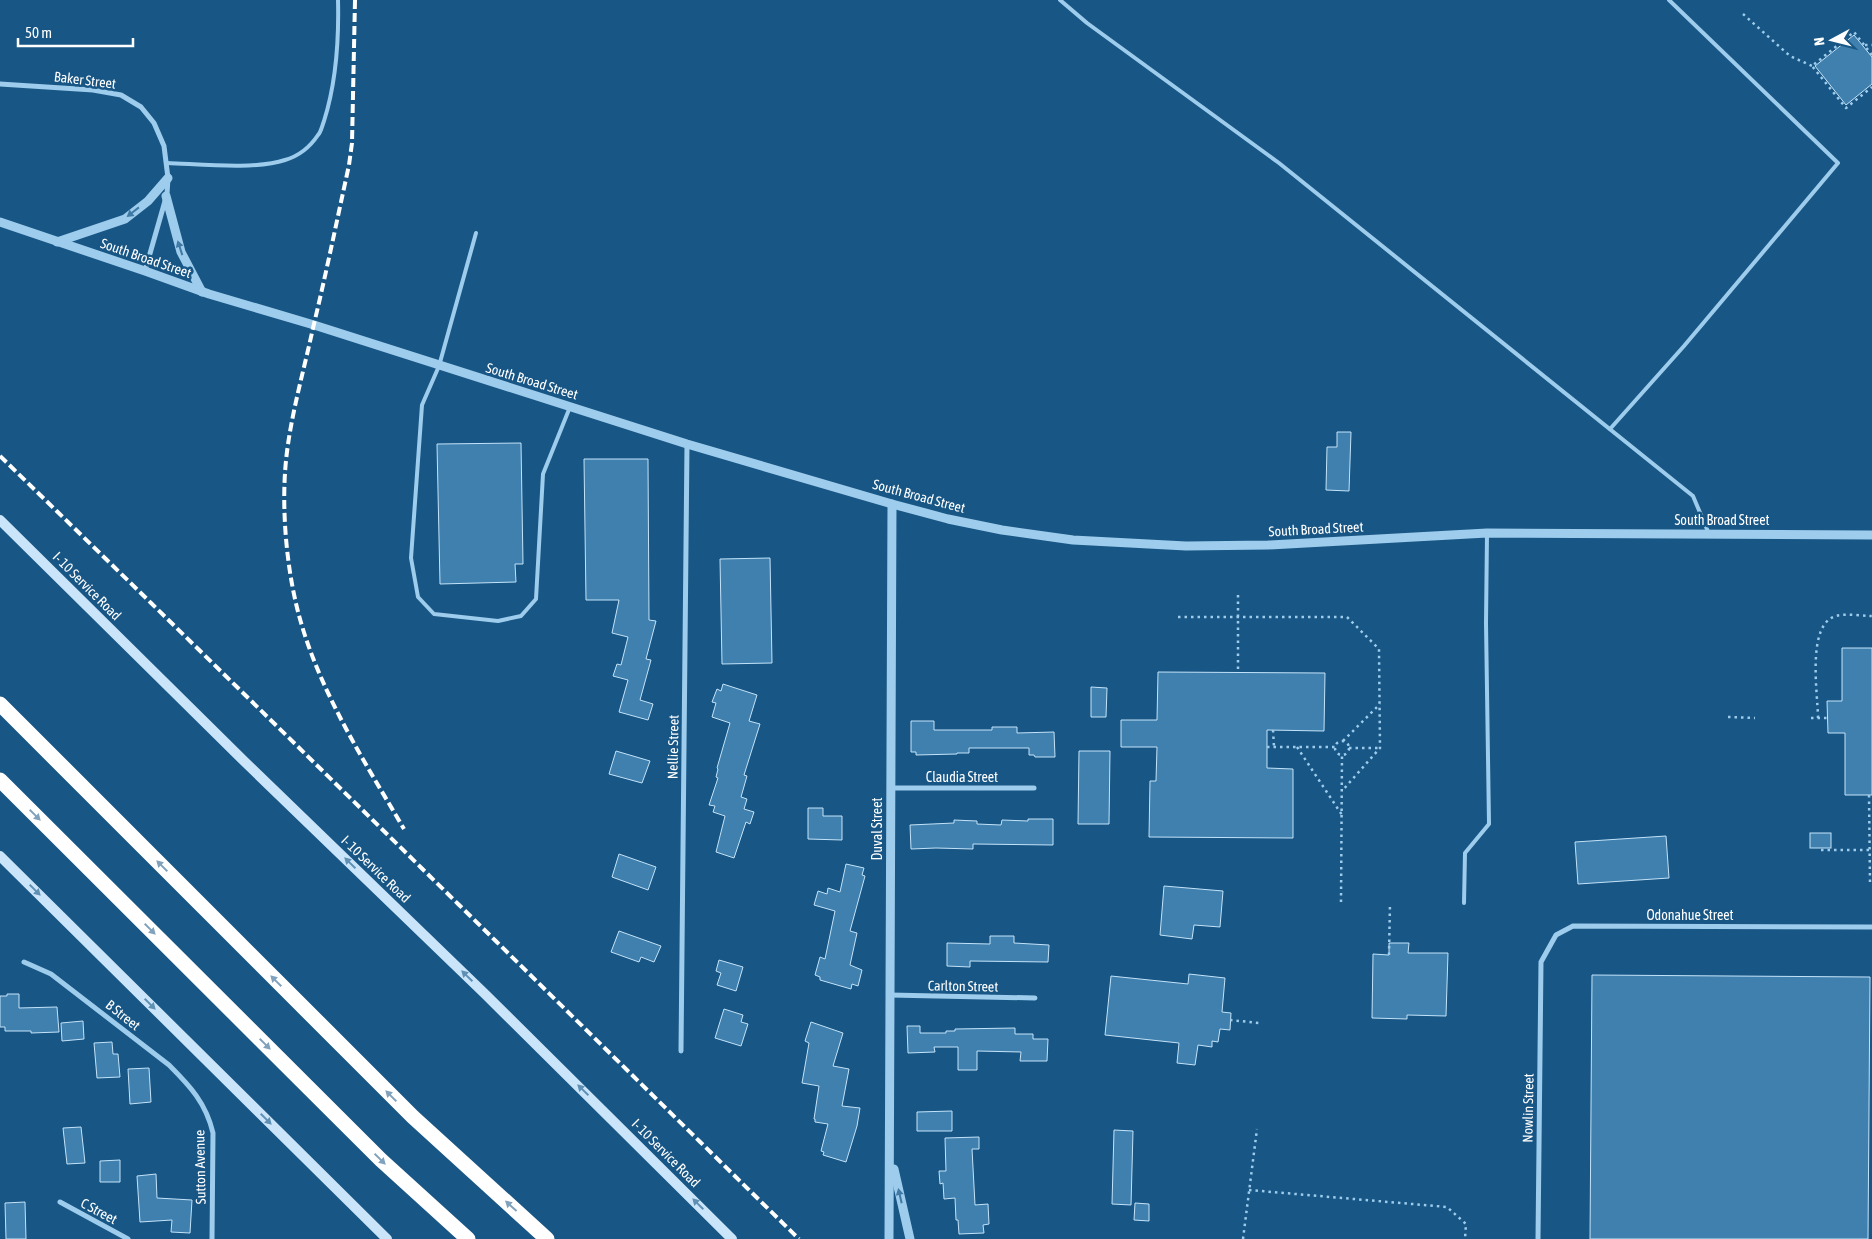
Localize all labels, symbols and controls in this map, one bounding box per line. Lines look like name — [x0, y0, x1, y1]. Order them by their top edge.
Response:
scale bar — [18, 15, 132, 47]
north arrow — [1807, 15, 1857, 65]
text: 50 m — [25, 24, 52, 41]
text: N — [1811, 37, 1828, 47]
street label: Baker Street — [53, 68, 117, 92]
one-way arrow — [126, 207, 140, 217]
street label: South Broad Street — [98, 235, 194, 281]
one-way arrow — [176, 241, 184, 256]
street label: South Broad Street — [484, 359, 580, 403]
street label: South Broad Street — [871, 476, 967, 516]
street label: South Broad Street — [1674, 512, 1770, 528]
street label: South Broad Street — [1268, 519, 1364, 539]
street label: I- 10 Service Road — [50, 549, 124, 623]
street label: Nellie Street — [664, 715, 682, 779]
street label: Claudia Street — [926, 769, 998, 785]
street label: Duval Street — [869, 797, 885, 861]
one-way arrow — [28, 808, 40, 820]
street label: I- 10 Service Road — [338, 832, 414, 906]
one-way arrow — [344, 857, 356, 869]
one-way arrow — [156, 860, 168, 872]
one-way arrow — [28, 884, 40, 896]
street label: Odonahue Street — [1646, 907, 1734, 923]
one-way arrow — [143, 923, 155, 935]
one-way arrow — [461, 970, 473, 982]
one-way arrow — [271, 975, 283, 987]
street label: Carlton Street — [928, 977, 998, 995]
street label: B Street — [103, 997, 143, 1033]
one-way arrow — [144, 998, 156, 1010]
one-way arrow — [259, 1038, 271, 1050]
street label: Nowlin Street — [1519, 1073, 1537, 1143]
one-way arrow — [577, 1084, 589, 1096]
one-way arrow — [385, 1090, 397, 1102]
one-way arrow — [259, 1113, 271, 1125]
street label: I- 10 Service Road — [629, 1116, 703, 1190]
street label: Sutton Avenue — [191, 1130, 209, 1204]
one-way arrow — [374, 1153, 386, 1165]
one-way arrow — [896, 1189, 904, 1204]
street label: C Street — [78, 1195, 120, 1227]
one-way arrow — [692, 1199, 704, 1211]
one-way arrow — [505, 1200, 517, 1212]

